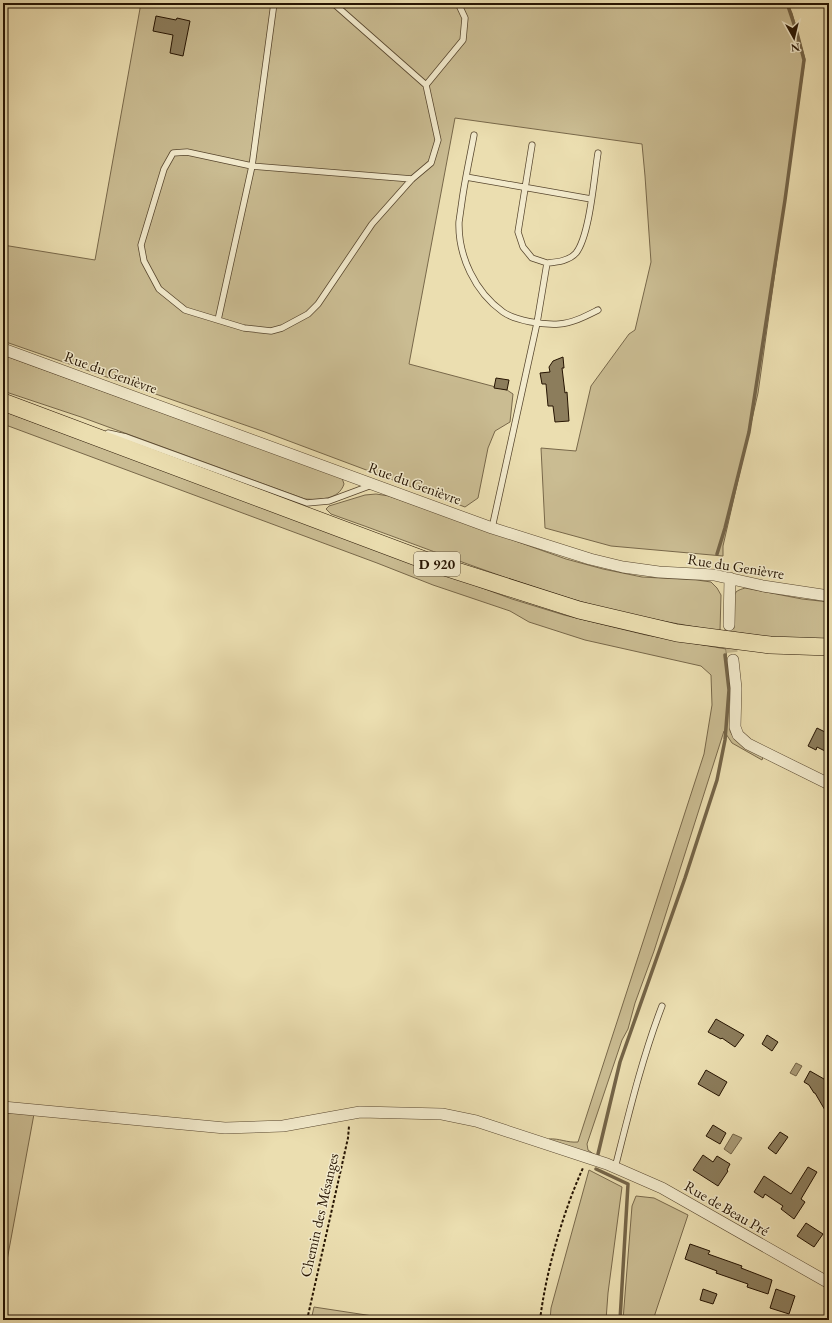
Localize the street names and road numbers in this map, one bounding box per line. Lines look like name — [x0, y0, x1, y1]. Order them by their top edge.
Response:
street label: Rue du Genièvre — [62, 346, 160, 398]
street label: Rue du Genièvre — [366, 457, 464, 509]
street label: Rue du Genièvre — [686, 549, 786, 583]
road number: D 920 — [414, 552, 460, 576]
street label: Chemin des Mésanges — [295, 1151, 343, 1279]
street label: Rue de Beau Pré — [681, 1176, 773, 1240]

